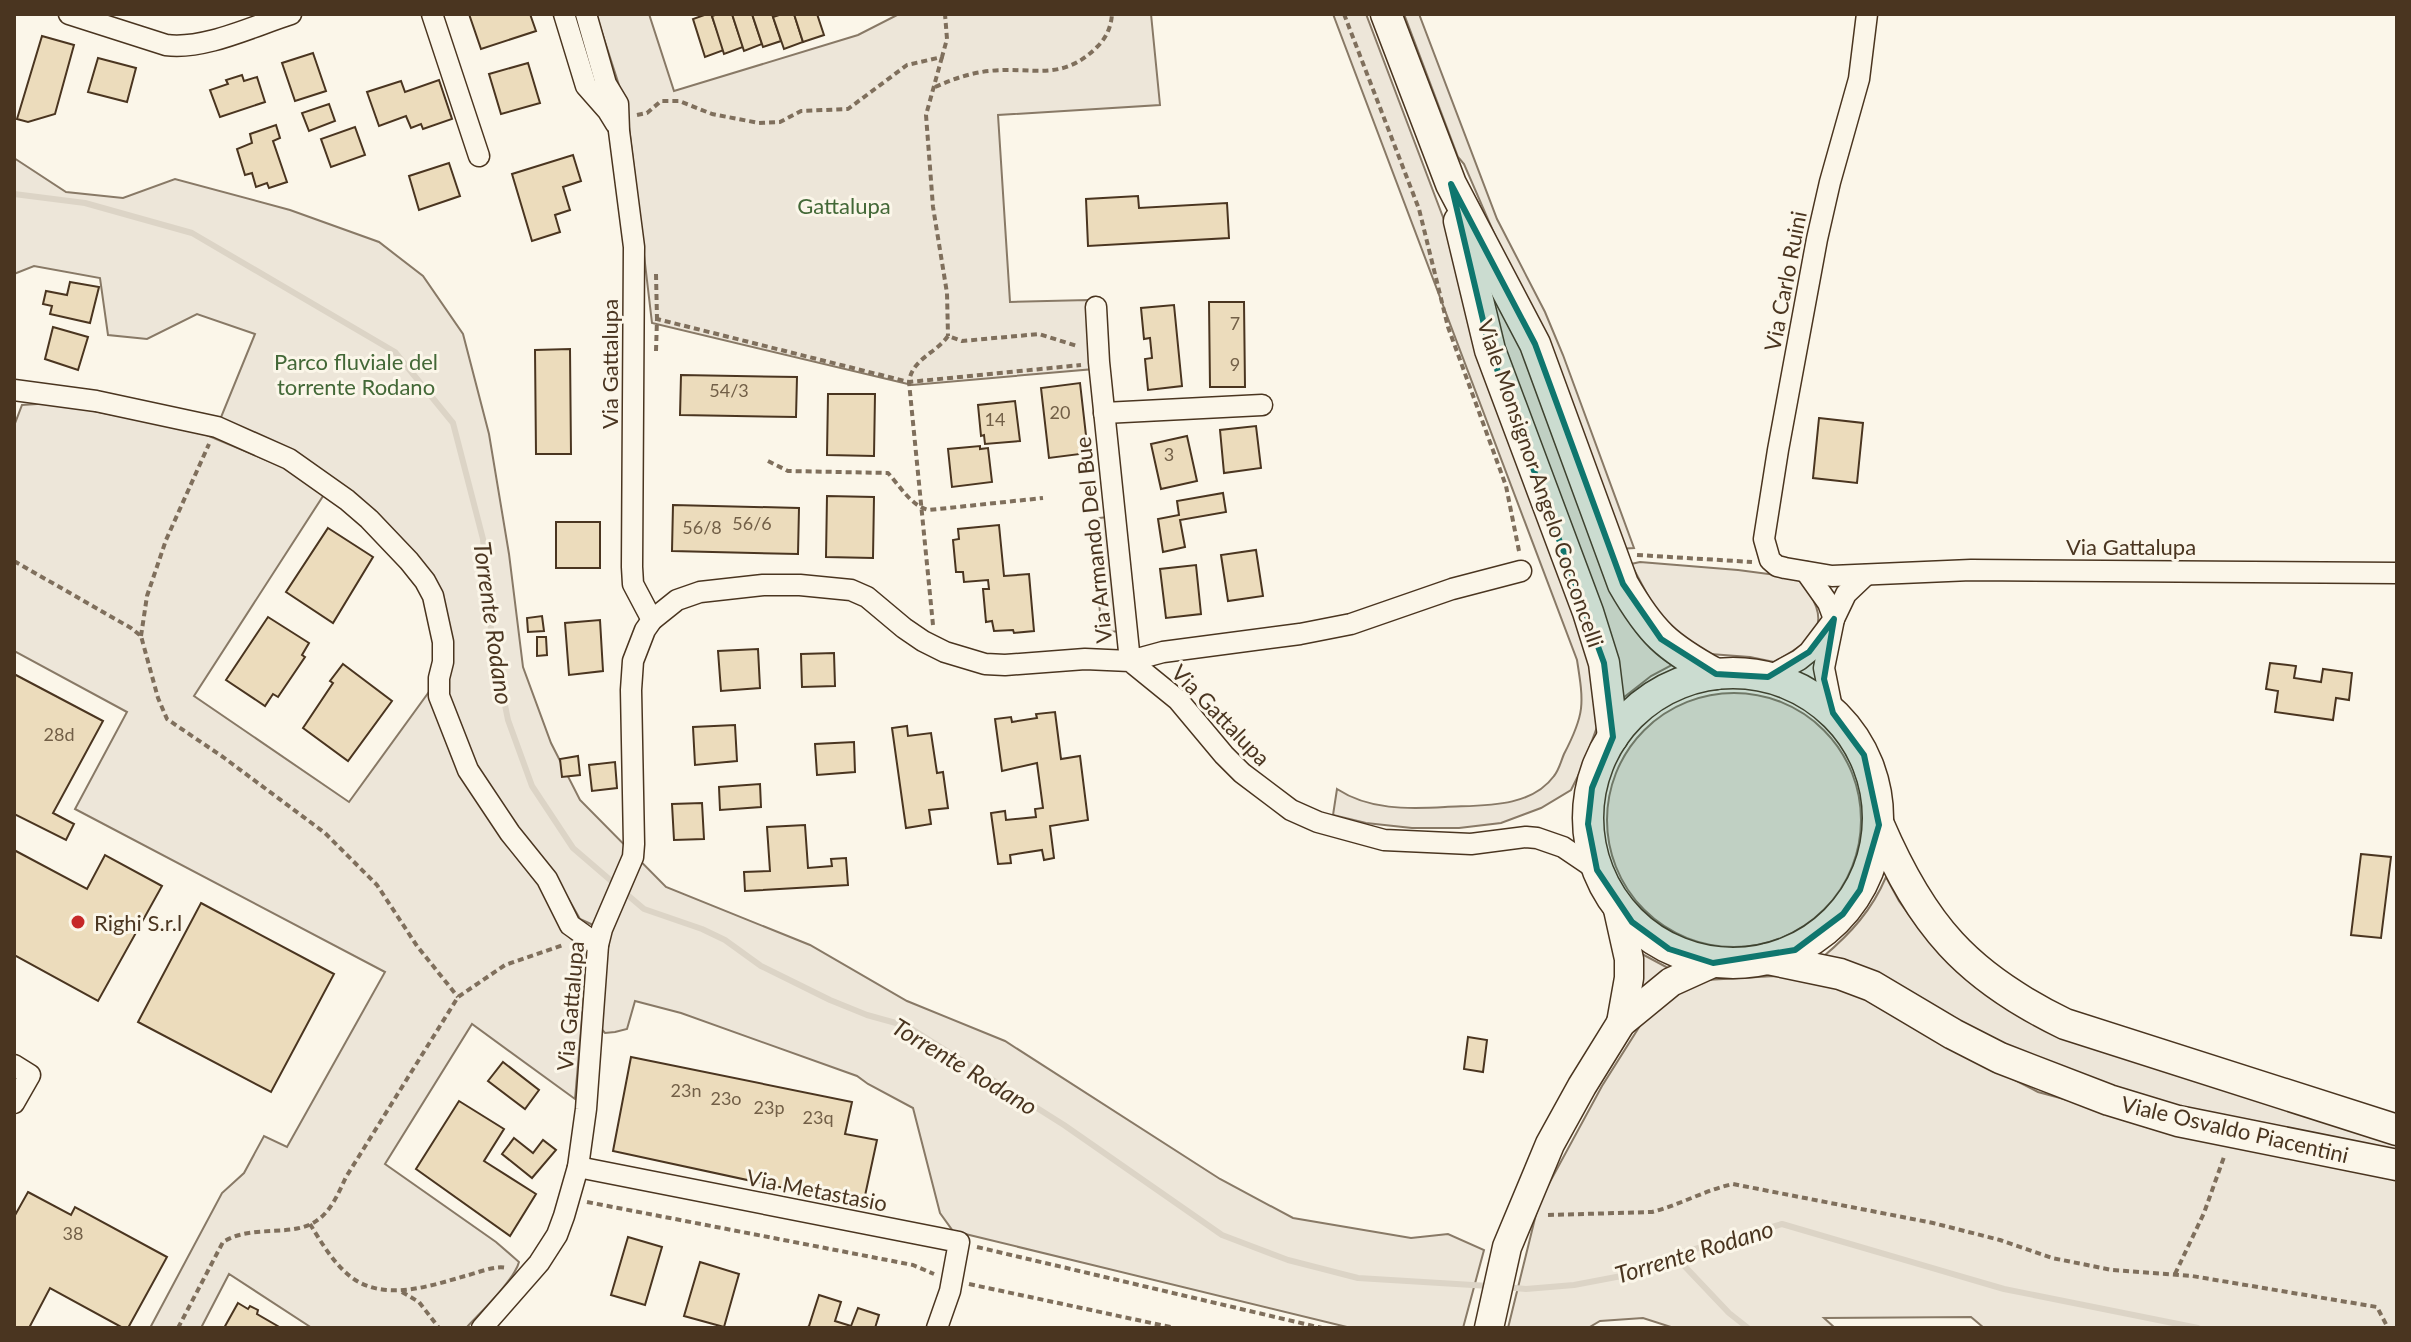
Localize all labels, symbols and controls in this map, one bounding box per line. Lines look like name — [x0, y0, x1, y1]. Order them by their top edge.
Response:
park label: Gattalupa — [797, 192, 891, 219]
street label: Via Carlo Ruini — [1758, 209, 1812, 353]
street label: Via Gattalupa — [596, 299, 623, 429]
house number: 7 — [1230, 312, 1240, 334]
street label: Viale Monsignor Angelo Cocconcelli — [1472, 315, 1610, 651]
park label: Parco fluviale del torrente Rodano — [274, 348, 438, 400]
house number: 9 — [1230, 353, 1240, 375]
house number: 54/3 — [709, 379, 749, 401]
house number: 20 — [1050, 401, 1070, 423]
house number: 14 — [985, 408, 1005, 430]
street label: Via Armando Del Bue — [1069, 435, 1117, 645]
house number: 3 — [1164, 443, 1174, 465]
house number: 56/6 — [732, 512, 772, 534]
house number: 56/8 — [682, 516, 722, 538]
street label: Via Gattalupa — [2066, 533, 2196, 560]
water label: Torrente Rodano — [468, 540, 520, 706]
street label: Via Gattalupa — [1166, 659, 1276, 771]
house number: 28d — [44, 723, 74, 745]
place label: Righi S.r.l — [94, 909, 182, 936]
marker: Righi S.r.l — [69, 913, 87, 931]
street label: Via Gattalupa — [551, 940, 589, 1072]
water label: Torrente Rodano — [887, 1011, 1043, 1121]
house number: 23n — [671, 1079, 701, 1101]
house number: 23o — [710, 1087, 742, 1109]
street label: Viale Osvaldo Piacentini — [2119, 1090, 2351, 1168]
house number: 23p — [754, 1096, 784, 1118]
house number: 23q — [803, 1106, 833, 1128]
street label: Via Metastasio — [744, 1163, 890, 1217]
water label: Torrente Rodano — [1611, 1213, 1777, 1289]
house number: 38 — [63, 1222, 83, 1244]

